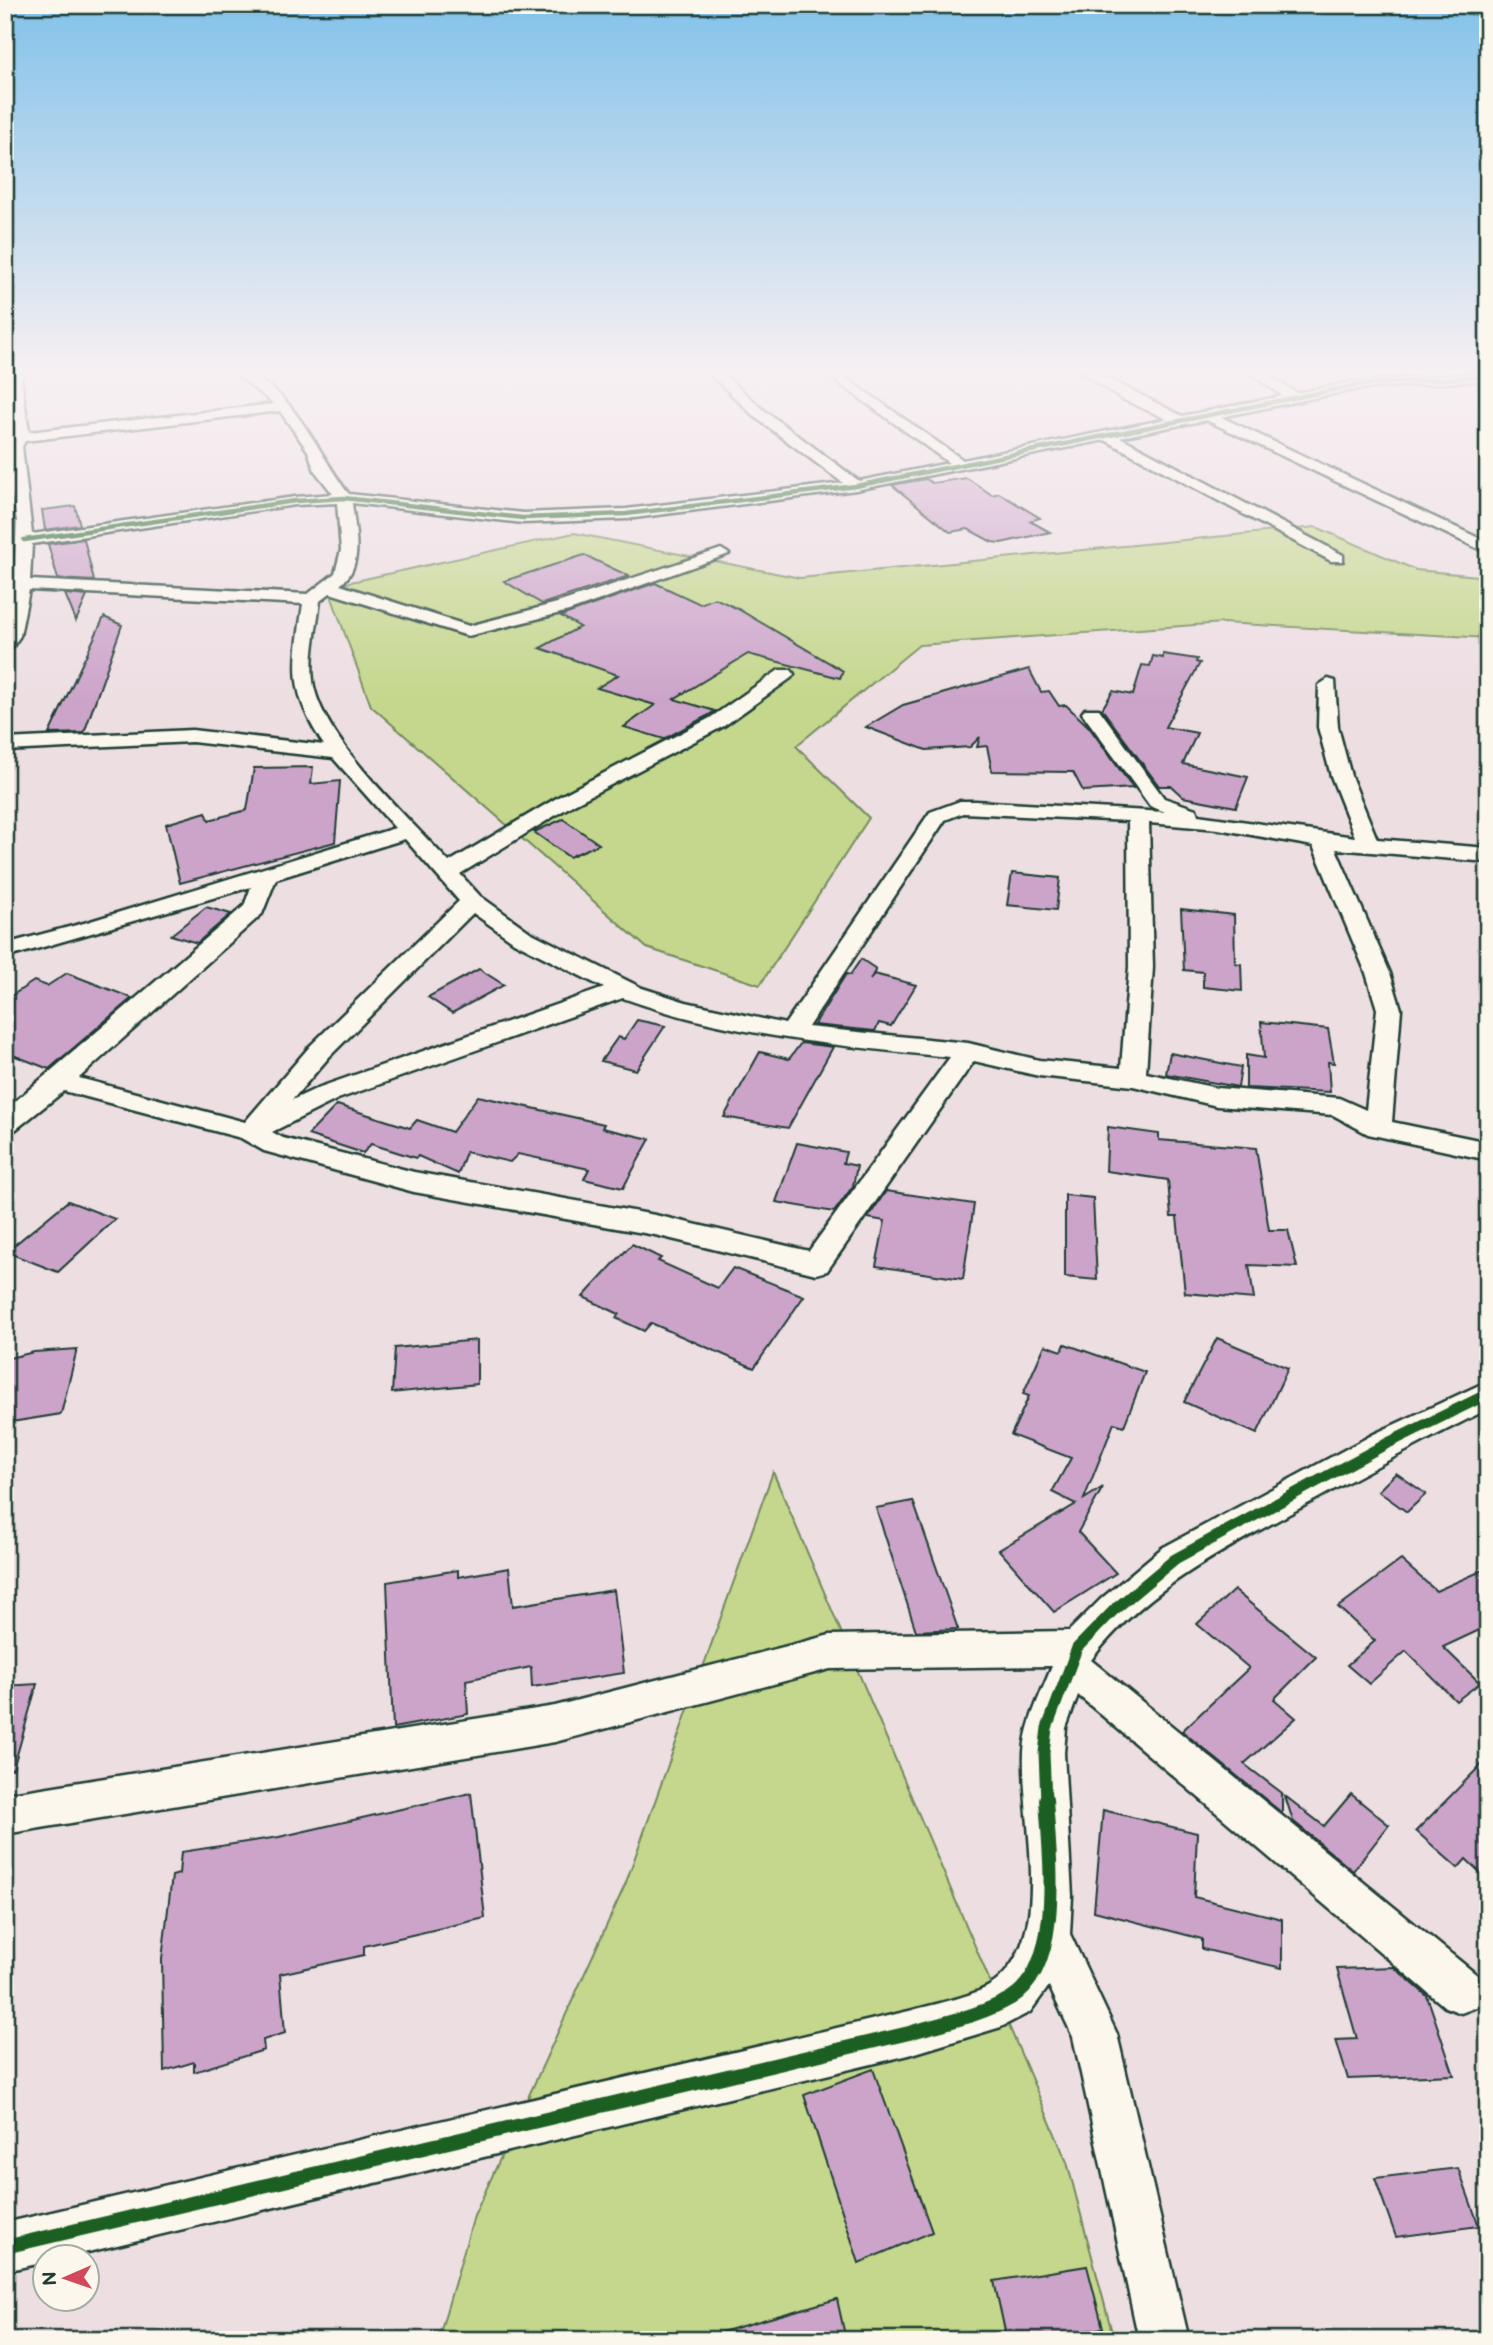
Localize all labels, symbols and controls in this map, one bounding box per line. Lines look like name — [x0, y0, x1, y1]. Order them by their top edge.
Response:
north arrow — [32, 2244, 102, 2314]
text: N — [39, 2271, 62, 2286]

